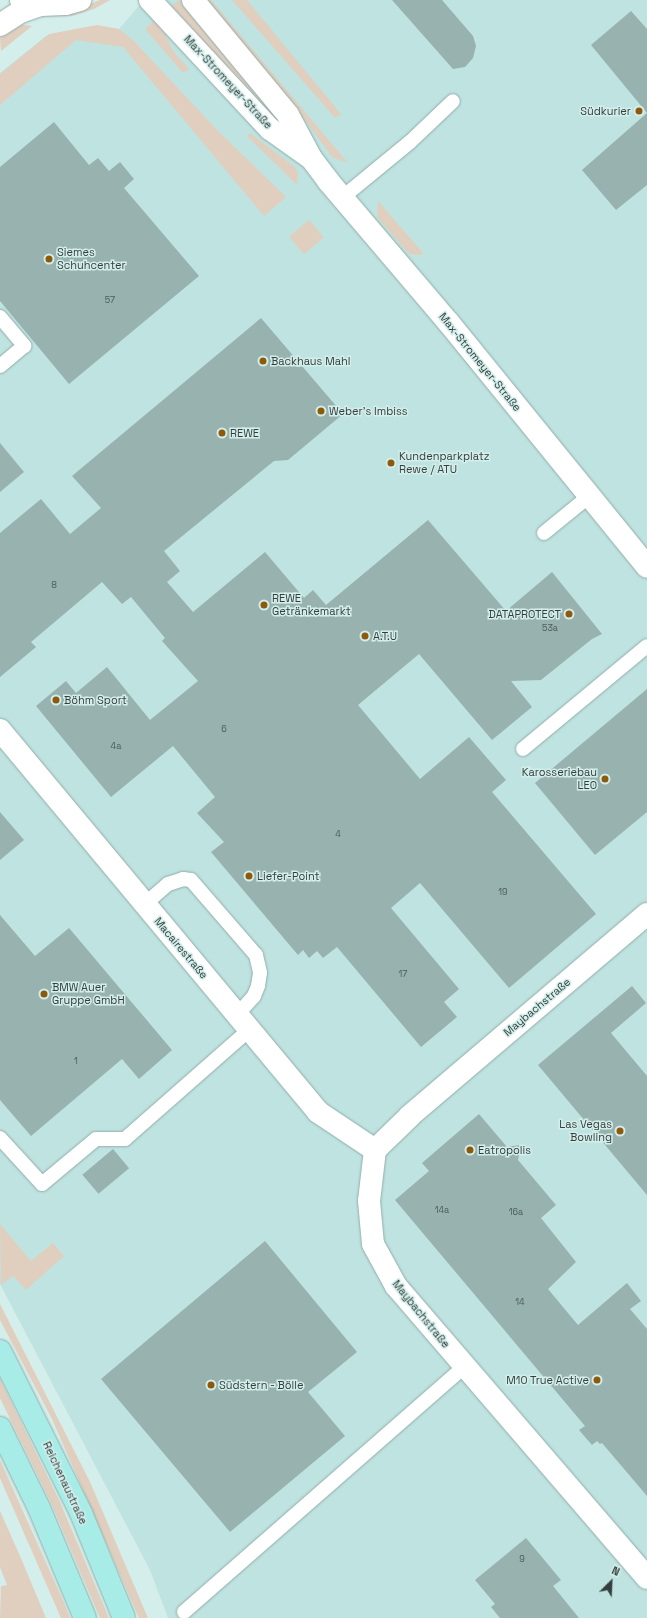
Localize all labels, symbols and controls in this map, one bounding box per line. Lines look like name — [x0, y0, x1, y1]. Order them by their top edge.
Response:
street label: Max-Stromeyer-Straße — [181, 32, 275, 132]
place label: Südkurier — [580, 104, 631, 118]
marker: Südkurier — [634, 106, 644, 116]
place label: Siemes Schuhcenter — [57, 246, 126, 272]
marker: Siemes Schuhcenter — [44, 254, 54, 264]
house number: 57 — [105, 295, 115, 305]
street label: Max-Stromeyer-Straße — [436, 310, 524, 414]
place label: Backhaus Mahl — [271, 354, 351, 368]
marker: Backhaus Mahl — [258, 356, 268, 366]
place label: Weber's Imbiss — [329, 404, 408, 418]
marker: Weber's Imbiss — [316, 406, 326, 416]
place label: REWE — [230, 426, 259, 440]
marker: REWE — [217, 428, 227, 438]
place label: Kundenparkplatz Rewe / ATU — [399, 450, 489, 476]
marker: Kundenparkplatz Rewe / ATU — [386, 458, 396, 468]
house number: 8 — [51, 580, 57, 590]
place label: REWE Getränkemarkt — [272, 592, 351, 618]
marker: REWE Getränkemarkt — [259, 600, 269, 610]
place label: DATAPROTECT — [489, 607, 561, 621]
marker: DATAPROTECT — [564, 609, 574, 619]
house number: 53a — [542, 623, 558, 633]
place label: A.T.U — [373, 629, 397, 643]
marker: A.T.U — [360, 631, 370, 641]
place label: Böhm Sport — [64, 693, 127, 707]
marker: Böhm Sport — [51, 695, 61, 705]
house number: 6 — [221, 724, 227, 734]
house number: 4a — [111, 741, 121, 751]
place label: Karosseriebau LEO — [522, 766, 597, 792]
marker: Karosseriebau LEO — [600, 774, 610, 784]
house number: 4 — [335, 829, 341, 839]
place label: Liefer-Point — [257, 869, 320, 883]
marker: Liefer-Point — [244, 871, 254, 881]
house number: 19 — [498, 887, 508, 897]
street label: Macairestraße — [151, 915, 211, 981]
house number: 17 — [399, 969, 407, 979]
street label: Maybachstraße — [501, 975, 573, 1039]
place label: BMW Auer Gruppe GmbH — [52, 981, 125, 1007]
marker: BMW Auer Gruppe GmbH — [39, 989, 49, 999]
house number: 1 — [74, 1056, 78, 1066]
place label: Las Vegas Bowling — [559, 1118, 612, 1144]
marker: Las Vegas Bowling — [615, 1126, 625, 1136]
place label: Eatropolis — [478, 1143, 531, 1157]
marker: Eatropolis — [465, 1145, 475, 1155]
house number: 14a — [435, 1205, 449, 1215]
house number: 16a — [509, 1207, 523, 1217]
street label: Maybachstraße — [390, 1277, 452, 1351]
house number: 14 — [515, 1297, 525, 1307]
place label: M10 True Active — [506, 1373, 589, 1387]
marker: M10 True Active — [592, 1375, 602, 1385]
place label: Südstern - Bölle — [219, 1378, 304, 1392]
marker: Südstern - Bölle — [206, 1380, 216, 1390]
street label: Reichenaustraße — [40, 1439, 90, 1527]
house number: 9 — [519, 1554, 525, 1564]
north arrow — [591, 1562, 631, 1602]
text: N — [610, 1563, 622, 1579]

